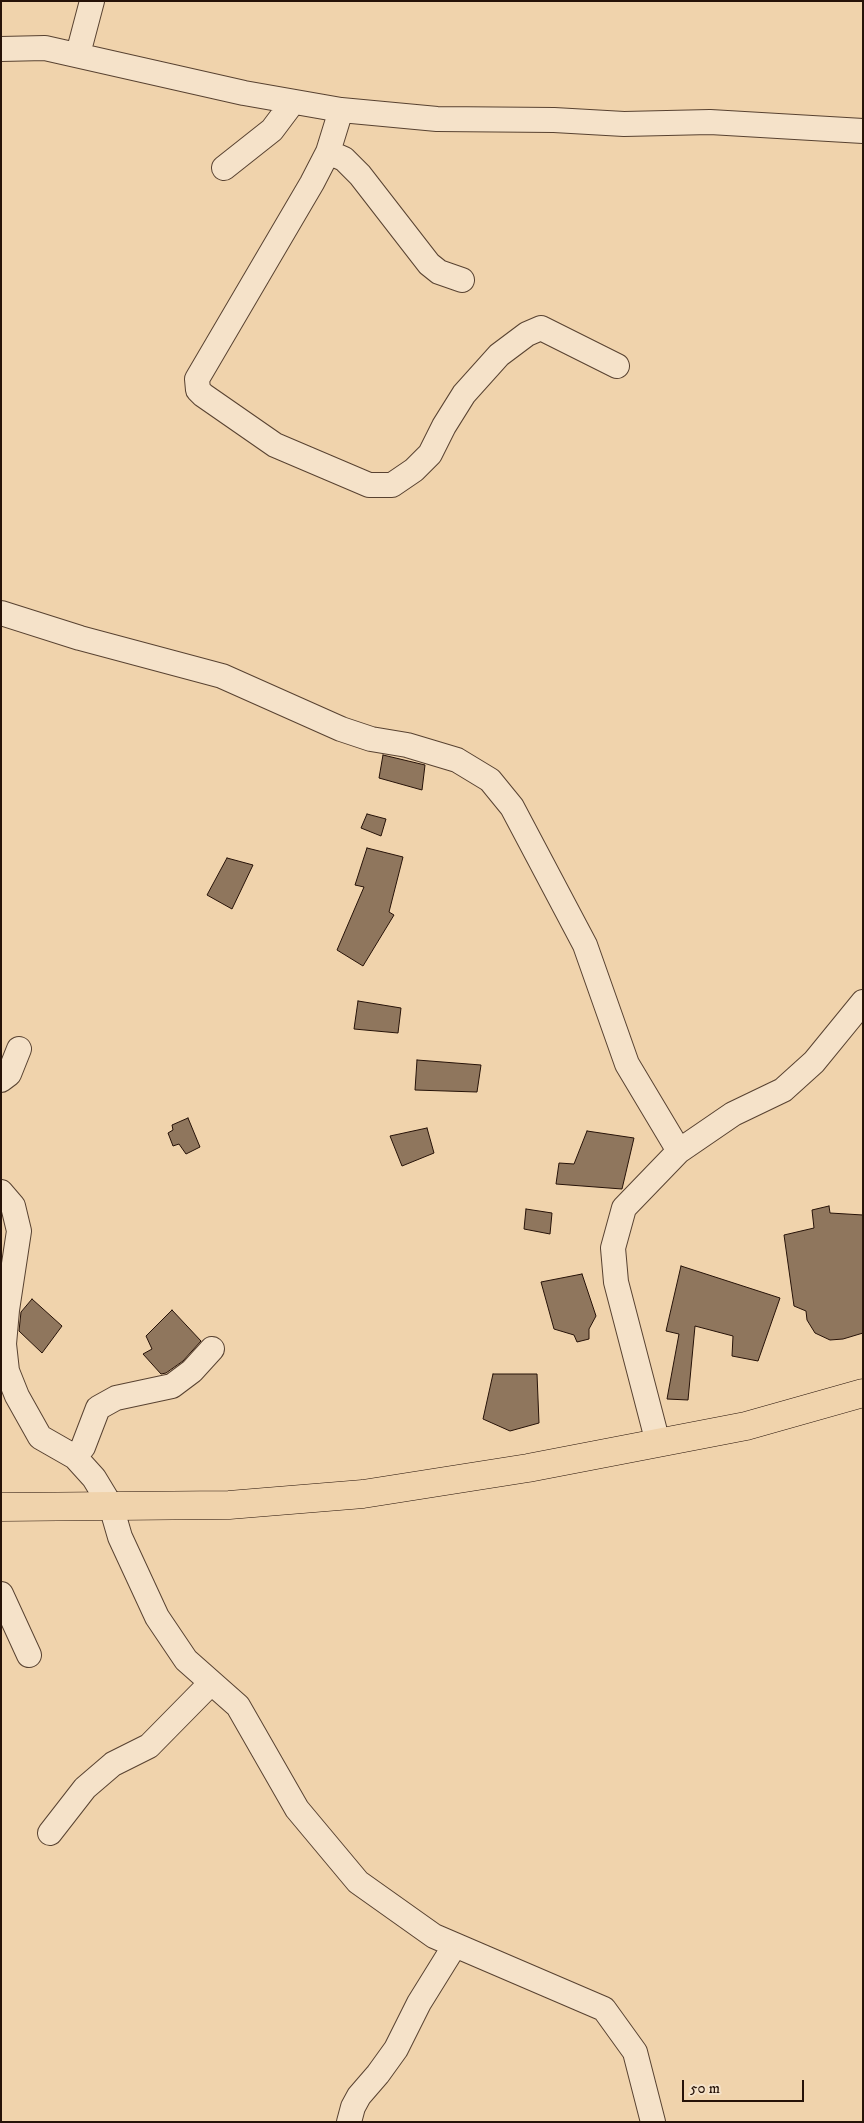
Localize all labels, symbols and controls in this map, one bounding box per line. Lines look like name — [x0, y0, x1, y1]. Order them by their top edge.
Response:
scale bar — [684, 2070, 806, 2102]
text: 50 m — [690, 2079, 720, 2098]

